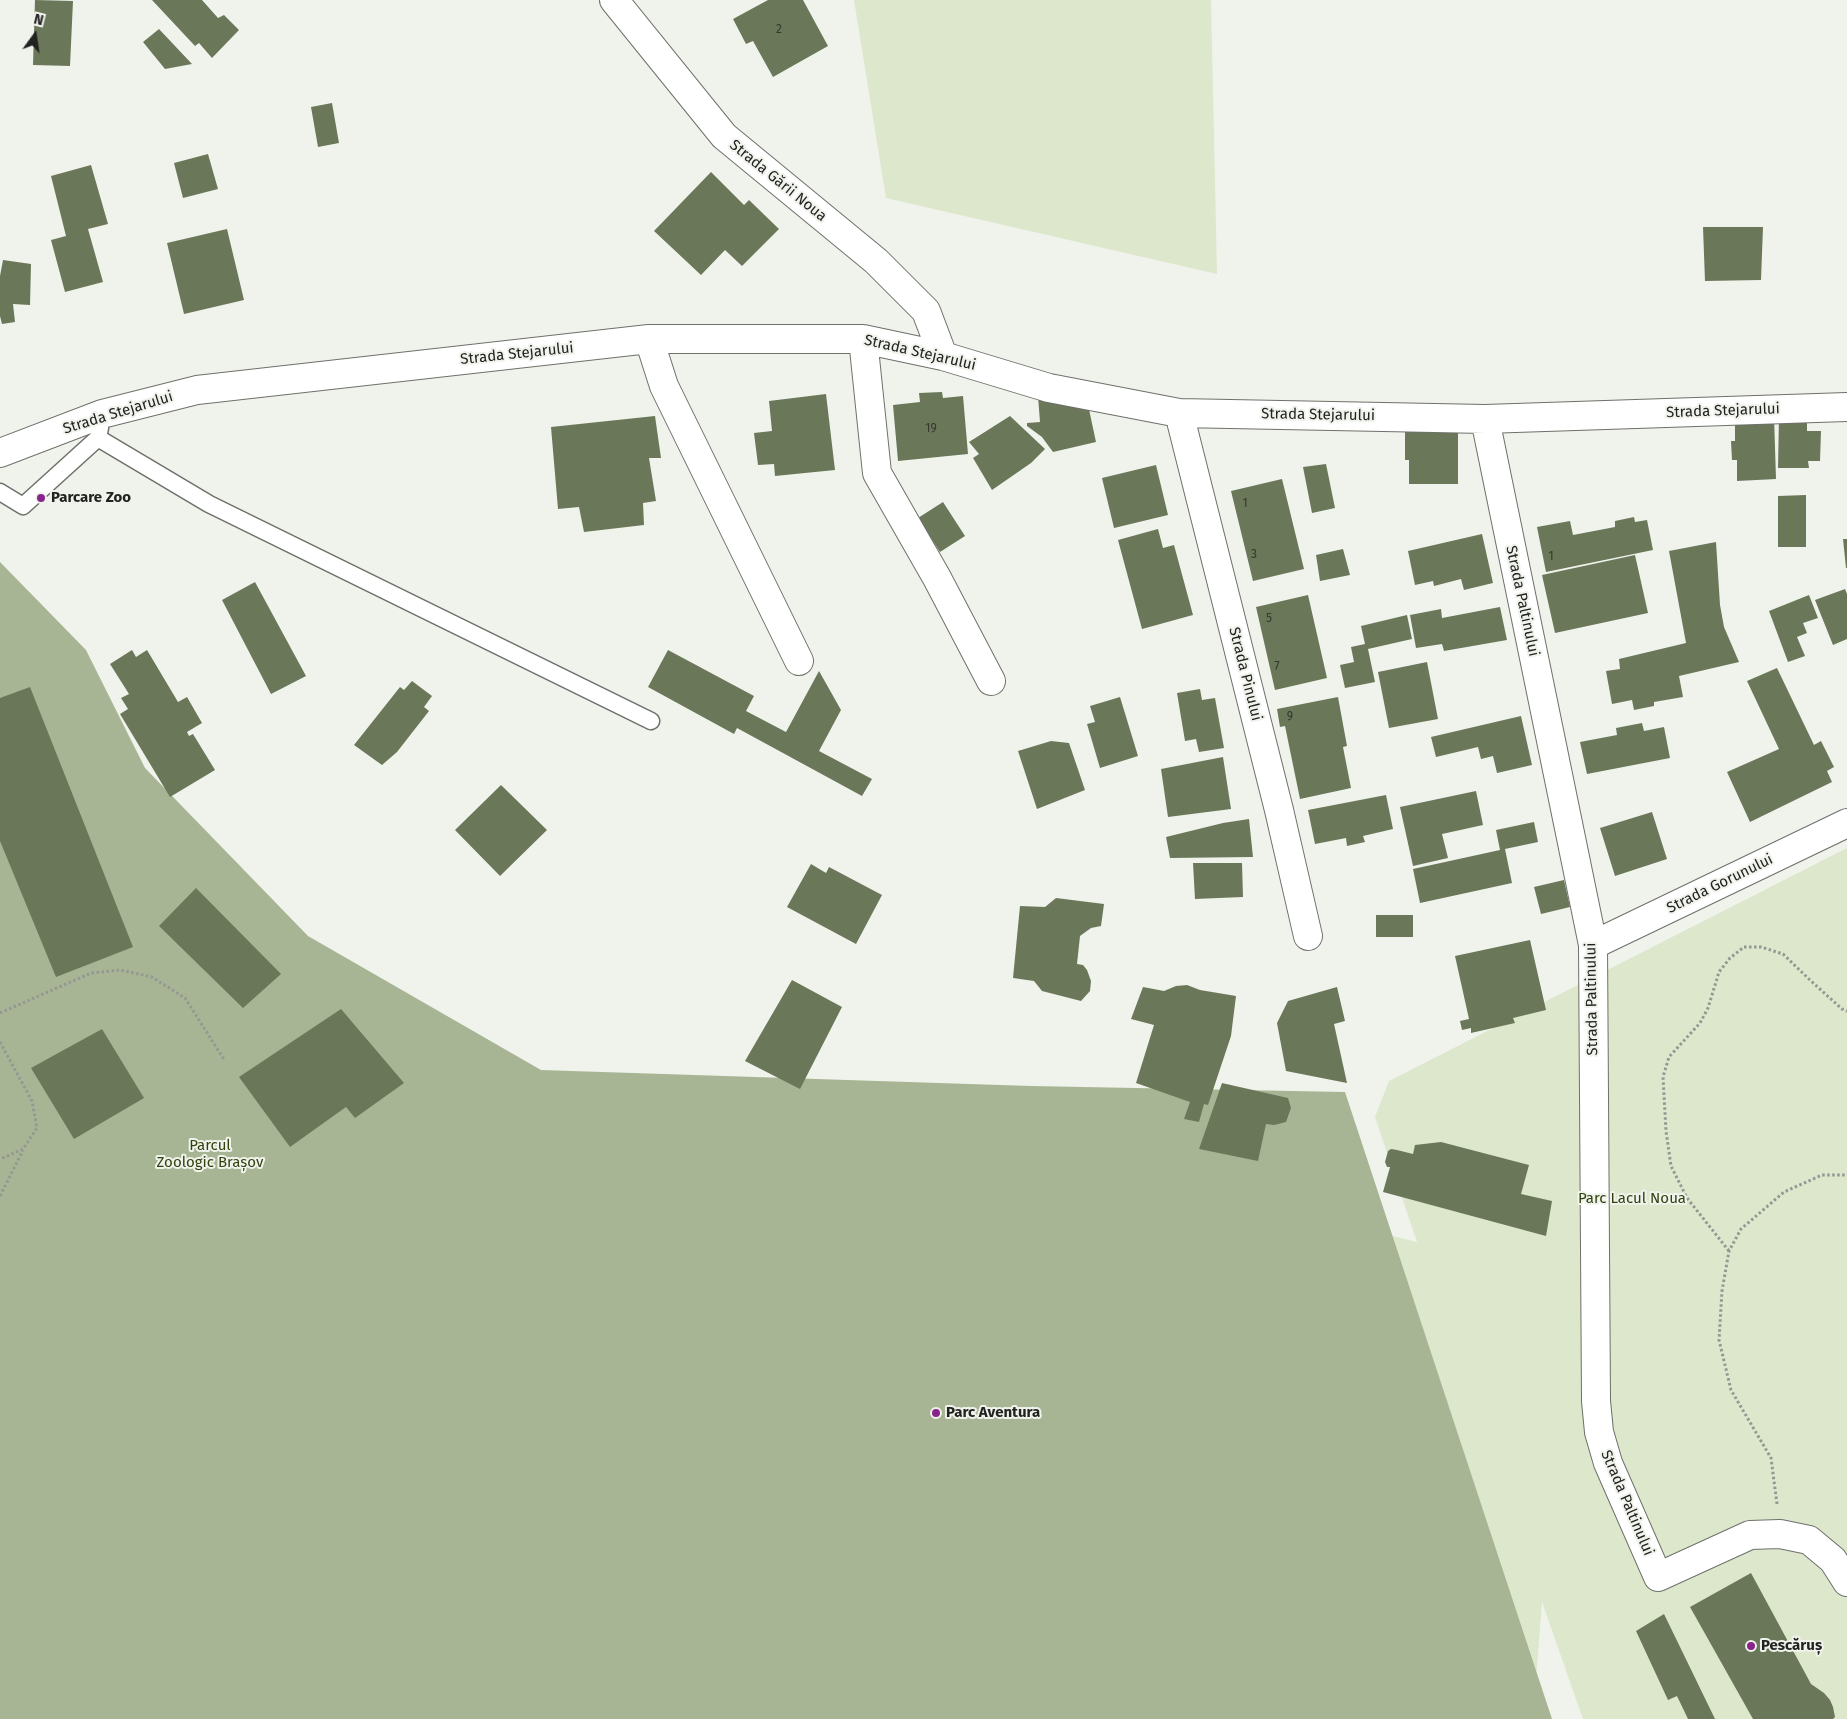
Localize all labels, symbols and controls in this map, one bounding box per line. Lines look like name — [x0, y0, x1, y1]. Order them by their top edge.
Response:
north arrow — [10, 10, 60, 60]
text: N — [32, 11, 45, 29]
house number: 2 — [776, 23, 782, 37]
street label: Strada Gării Noua — [726, 136, 830, 226]
street label: Strada Stejarului — [862, 331, 978, 375]
street label: Strada Stejarului — [459, 339, 575, 369]
street label: Strada Stejarului — [61, 388, 175, 438]
street label: Strada Stejarului — [1666, 400, 1780, 422]
street label: Strada Stejarului — [1261, 405, 1375, 425]
house number: 19 — [925, 422, 937, 436]
place label: Parcare Zoo — [51, 489, 131, 507]
marker: Parcare Zoo — [35, 492, 47, 504]
house number: 1 — [1242, 497, 1248, 511]
street label: Strada Paltinului — [1501, 544, 1543, 658]
house number: 3 — [1251, 548, 1257, 562]
house number: 1 — [1548, 550, 1554, 564]
house number: 5 — [1266, 612, 1272, 626]
street label: Strada Pinului — [1225, 625, 1265, 723]
house number: 7 — [1274, 660, 1280, 674]
house number: 9 — [1287, 710, 1293, 724]
street label: Strada Gorunului — [1664, 851, 1776, 917]
street label: Strada Paltinului — [1582, 942, 1602, 1056]
park label: Parcul Zoologic Brașov — [157, 1137, 263, 1172]
park label: Parc Lacul Noua — [1578, 1190, 1686, 1208]
place label: Parc Aventura — [946, 1404, 1040, 1422]
marker: Parc Aventura — [930, 1407, 942, 1419]
street label: Strada Paltinului — [1597, 1448, 1657, 1558]
place label: Pescăruș — [1761, 1637, 1822, 1655]
marker: Pescăruș — [1745, 1640, 1757, 1652]

